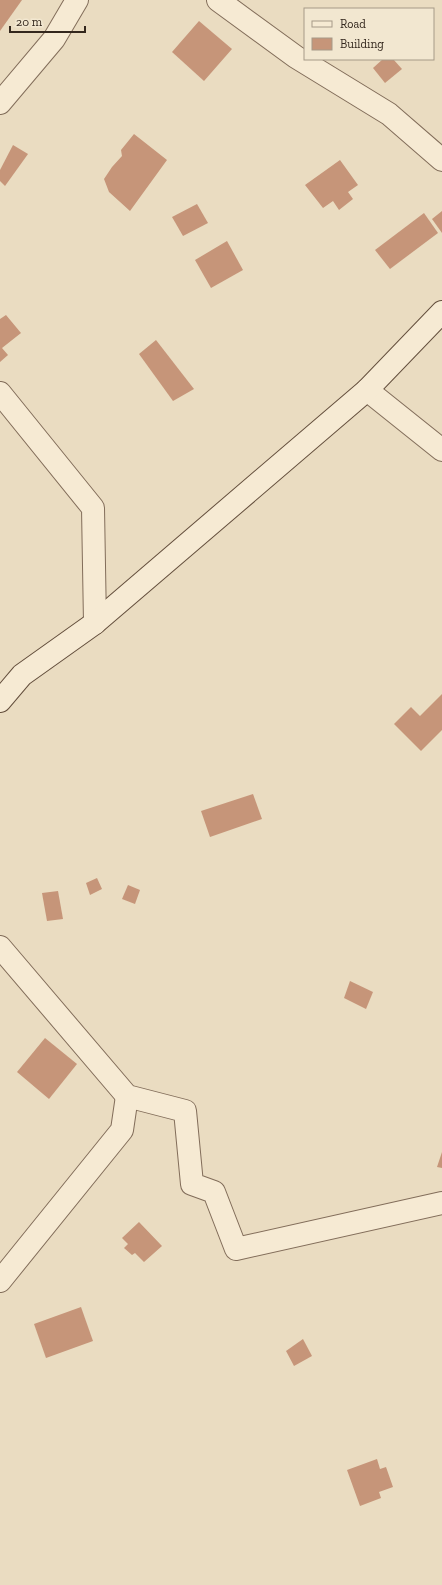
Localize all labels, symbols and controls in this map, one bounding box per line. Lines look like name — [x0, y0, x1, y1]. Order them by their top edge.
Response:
scale bar — [10, 8, 85, 34]
legend — [304, 8, 434, 60]
text: 20 m — [16, 15, 43, 29]
text: Road — [340, 17, 366, 31]
text: Building — [340, 37, 384, 51]

